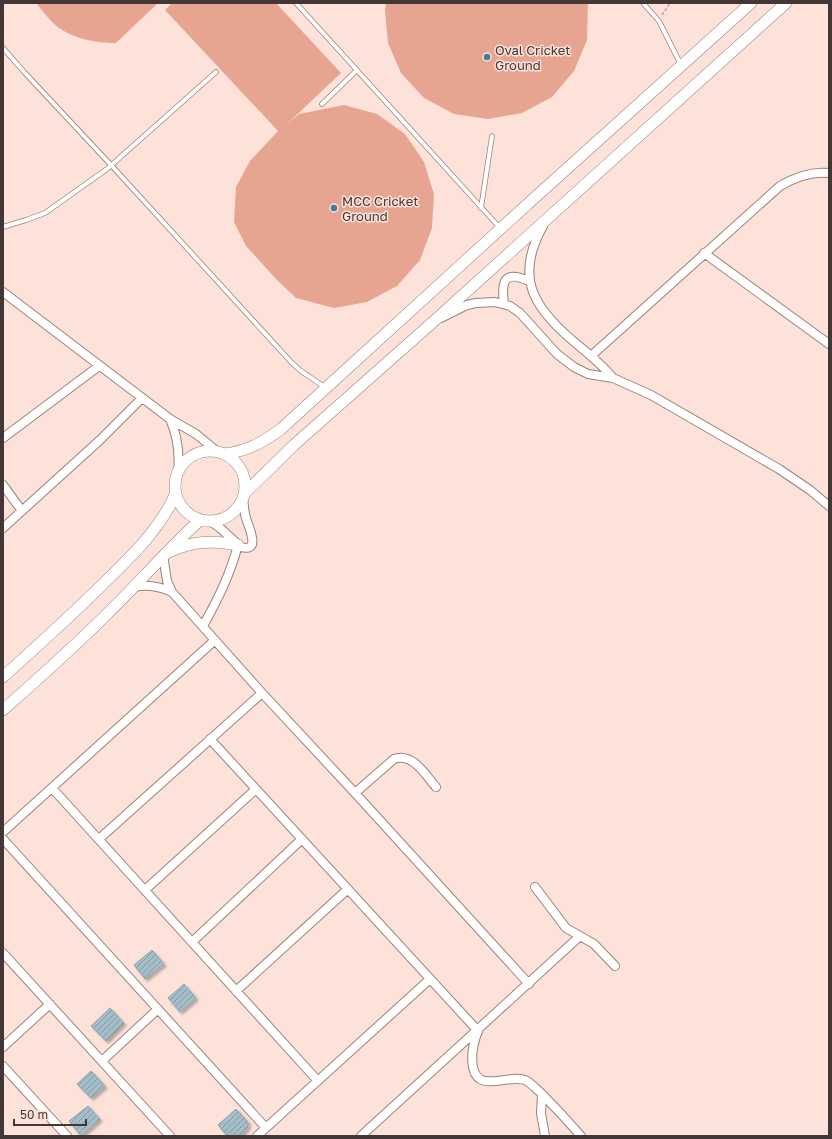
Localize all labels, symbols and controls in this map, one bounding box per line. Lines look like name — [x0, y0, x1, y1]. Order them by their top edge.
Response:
place label: Oval Cricket Ground — [495, 42, 571, 73]
marker: Oval Cricket Ground — [482, 52, 492, 62]
place label: MCC Cricket Ground — [342, 193, 418, 224]
marker: MCC Cricket Ground — [329, 203, 339, 213]
scale bar — [14, 1101, 86, 1127]
text: 50 m — [20, 1107, 48, 1122]

